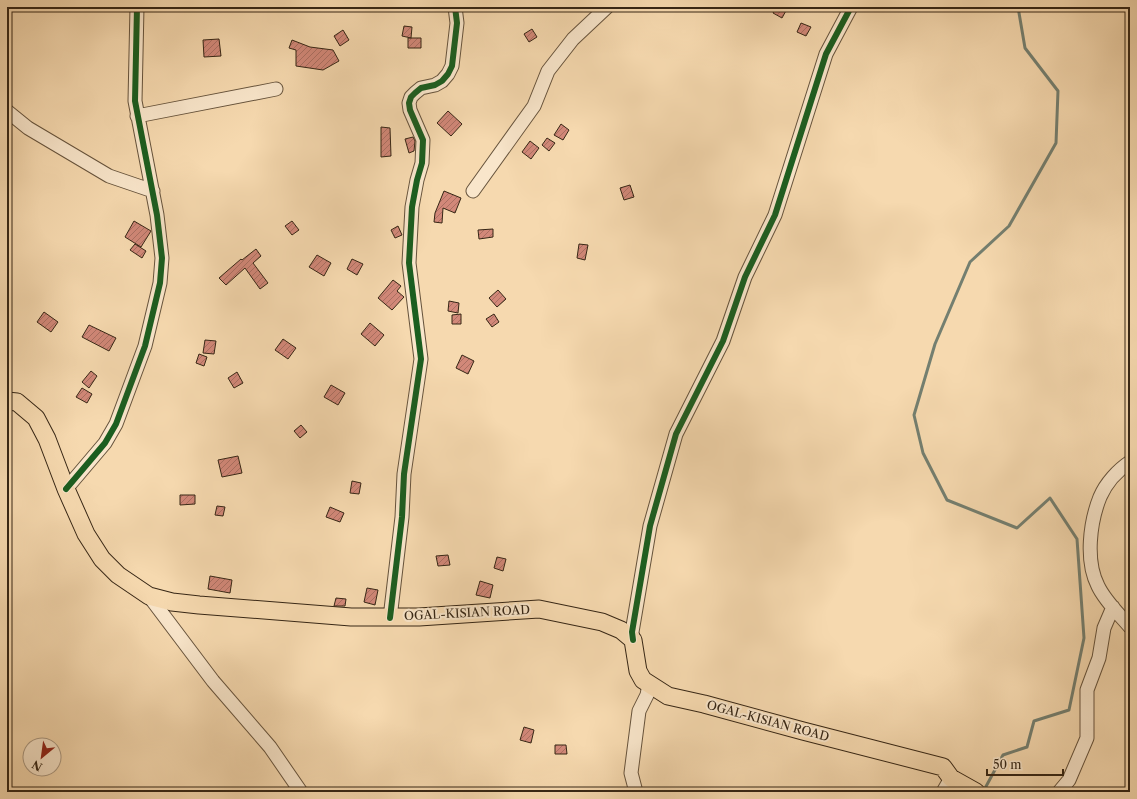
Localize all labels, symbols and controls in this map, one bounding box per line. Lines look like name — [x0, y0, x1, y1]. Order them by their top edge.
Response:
street label: OGAL-KISIAN ROAD — [404, 602, 531, 623]
street label: OGAL-KISIAN ROAD — [705, 697, 831, 744]
north arrow — [22, 737, 62, 777]
scale bar — [987, 751, 1063, 777]
text: N — [29, 757, 45, 774]
text: 50 m — [993, 757, 1022, 772]

